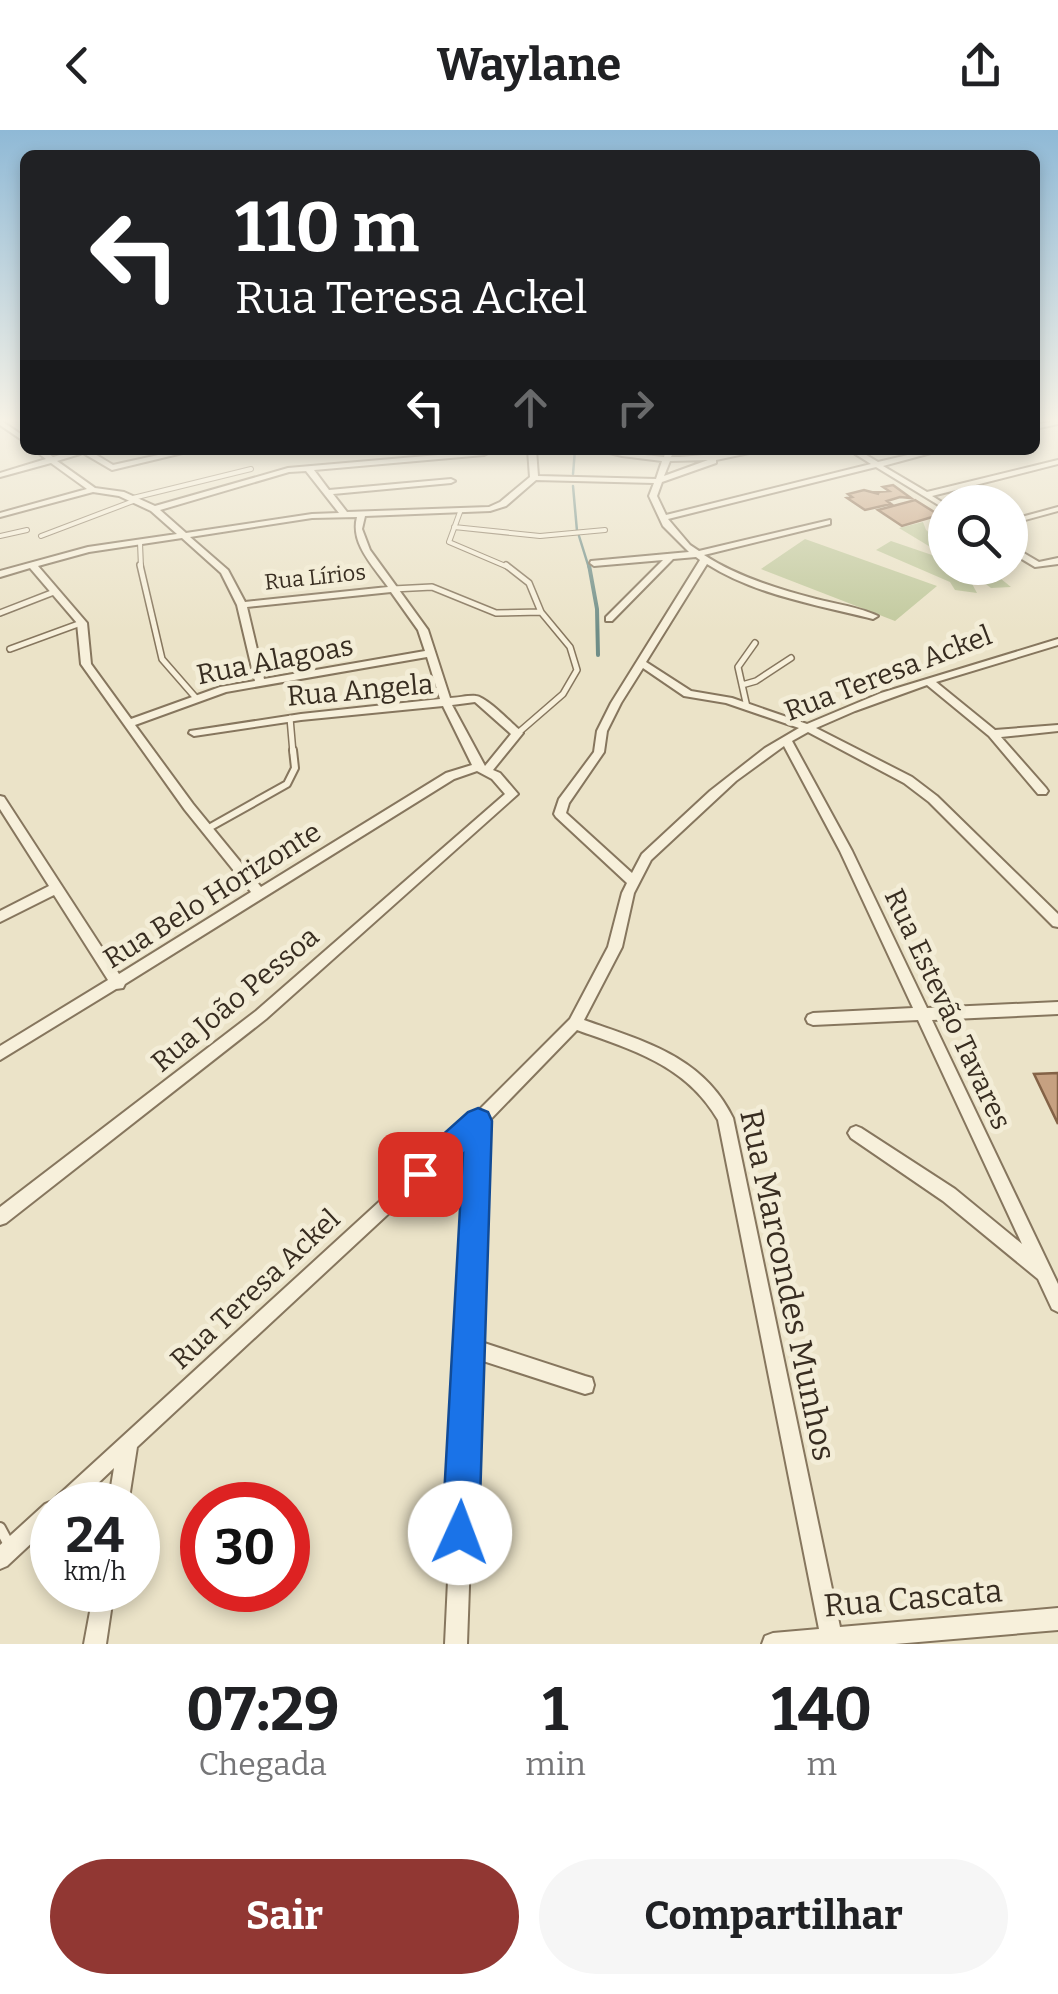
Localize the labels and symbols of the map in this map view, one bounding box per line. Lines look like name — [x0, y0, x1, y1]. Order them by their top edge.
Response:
street label: Rua Lírios — [263, 558, 367, 596]
street label: Rua Teresa Ackel — [780, 618, 996, 728]
street label: Rua Alagoas — [194, 629, 356, 691]
street label: Rua Angela — [285, 667, 435, 713]
street label: Rua Belo Horizonte — [97, 815, 327, 975]
street label: Rua Estevão Tavares — [878, 883, 1018, 1135]
street label: Rua João Pessoa — [145, 920, 325, 1078]
street label: Rua Marcondes Munhos — [732, 1106, 844, 1464]
pin — [378, 1132, 463, 1217]
street label: Rua Teresa Ackel — [164, 1202, 346, 1376]
position arrow — [408, 1481, 512, 1585]
speed limit sign: 30 — [180, 1482, 310, 1612]
street label: Rua Cascata — [822, 1571, 1004, 1625]

